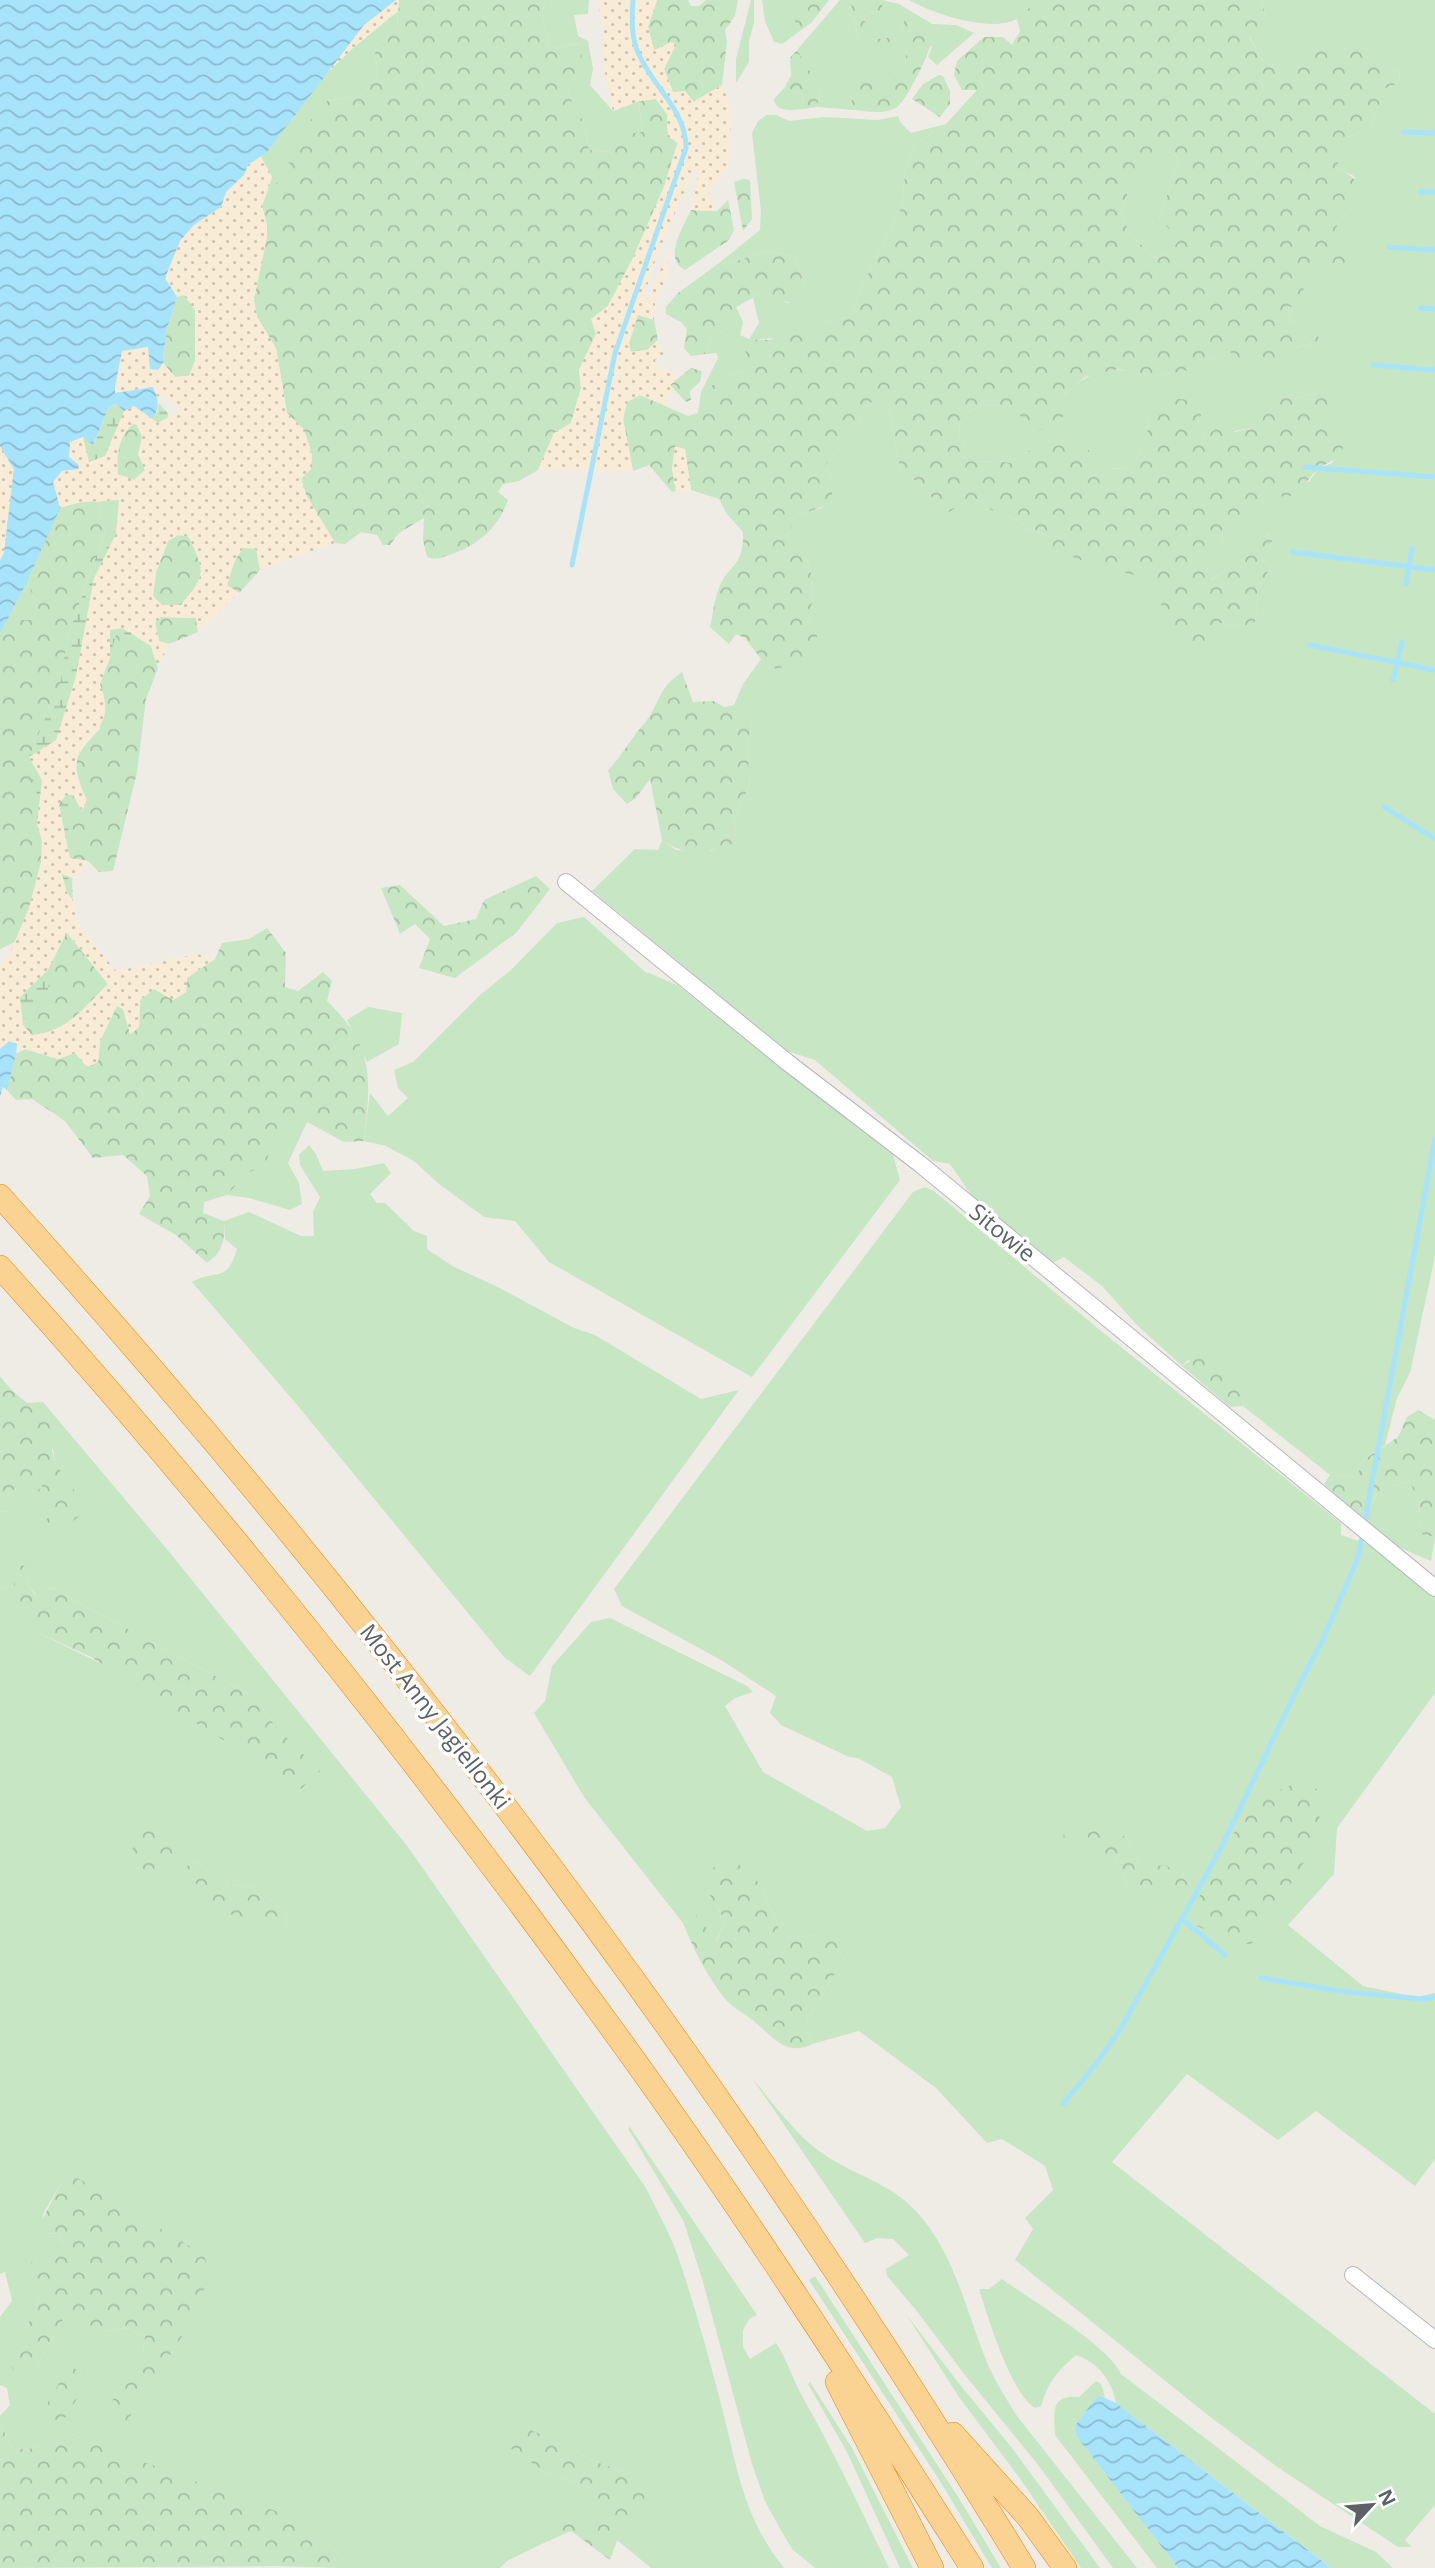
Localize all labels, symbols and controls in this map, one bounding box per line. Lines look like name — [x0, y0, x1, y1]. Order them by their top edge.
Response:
street label: Sitowie — [963, 1195, 1043, 1269]
street label: Most Anny Jagiellonki — [353, 1617, 519, 1815]
north arrow — [1337, 2470, 1407, 2540]
text: N — [1372, 2485, 1402, 2510]

